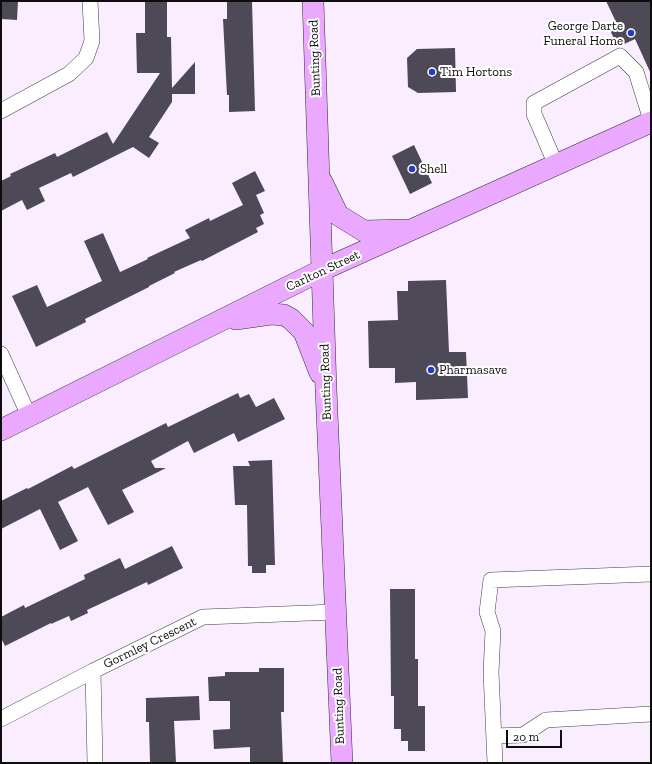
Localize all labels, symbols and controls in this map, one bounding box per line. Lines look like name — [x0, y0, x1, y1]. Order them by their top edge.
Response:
place label: George Darte Funeral Home — [543, 18, 623, 49]
street label: Bunting Road — [306, 19, 324, 97]
marker: George Darte Funeral Home — [626, 28, 636, 38]
place label: Tim Hortons — [440, 64, 512, 80]
marker: Tim Hortons — [427, 67, 437, 77]
place label: Shell — [420, 161, 447, 177]
marker: Shell — [407, 164, 417, 174]
street label: Carlton Street — [284, 247, 362, 295]
street label: Bunting Road — [317, 343, 335, 421]
place label: Pharmasave — [439, 362, 507, 378]
marker: Pharmasave — [426, 365, 436, 375]
street label: Gormley Crescent — [101, 614, 199, 672]
street label: Bunting Road — [330, 667, 348, 745]
scale bar — [508, 722, 564, 748]
text: 20 m — [513, 730, 539, 744]

